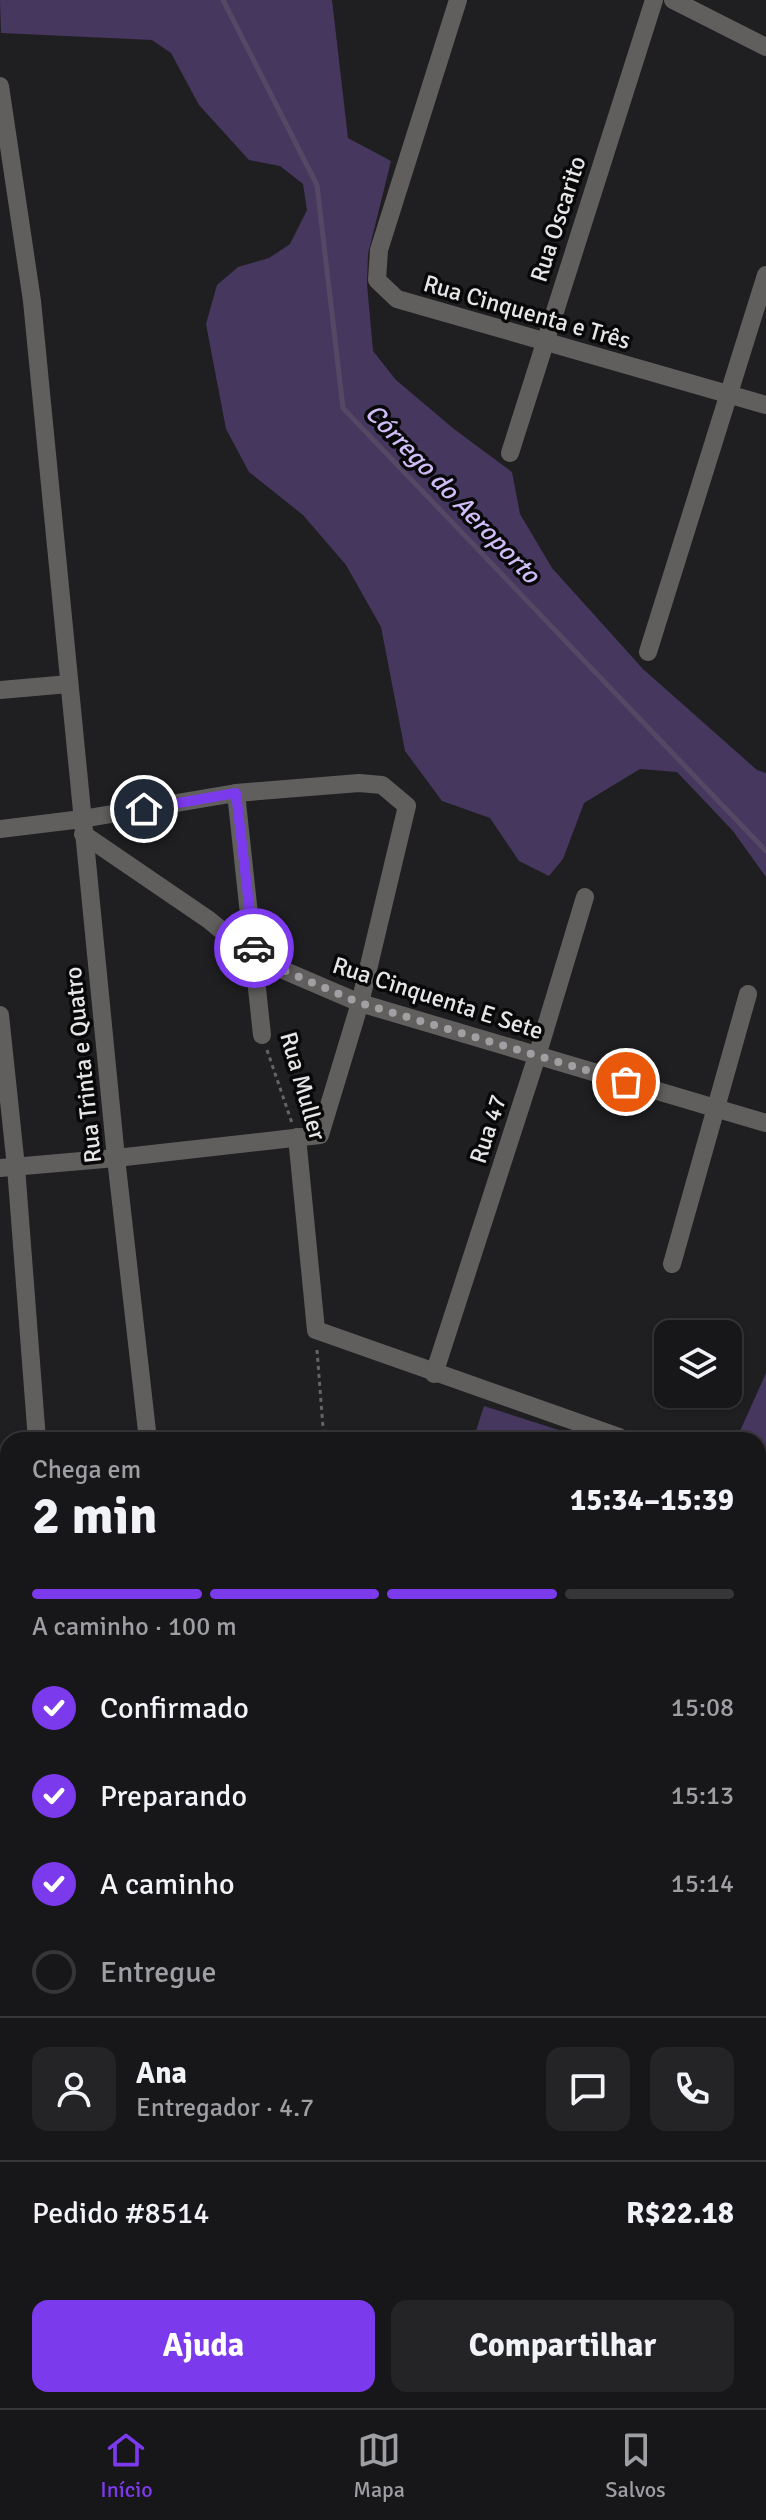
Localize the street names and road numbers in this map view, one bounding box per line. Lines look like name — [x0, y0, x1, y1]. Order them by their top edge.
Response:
street label: Rua Oscarito — [524, 152, 592, 286]
street label: Rua Cinquenta e Três — [420, 268, 634, 356]
street label: Rua Cinquenta E Sete — [329, 950, 547, 1046]
street label: Rua Trinta e Quatro — [58, 965, 108, 1165]
street label: Rua Muller — [273, 1028, 333, 1144]
street label: Rua 47 — [463, 1091, 513, 1167]

